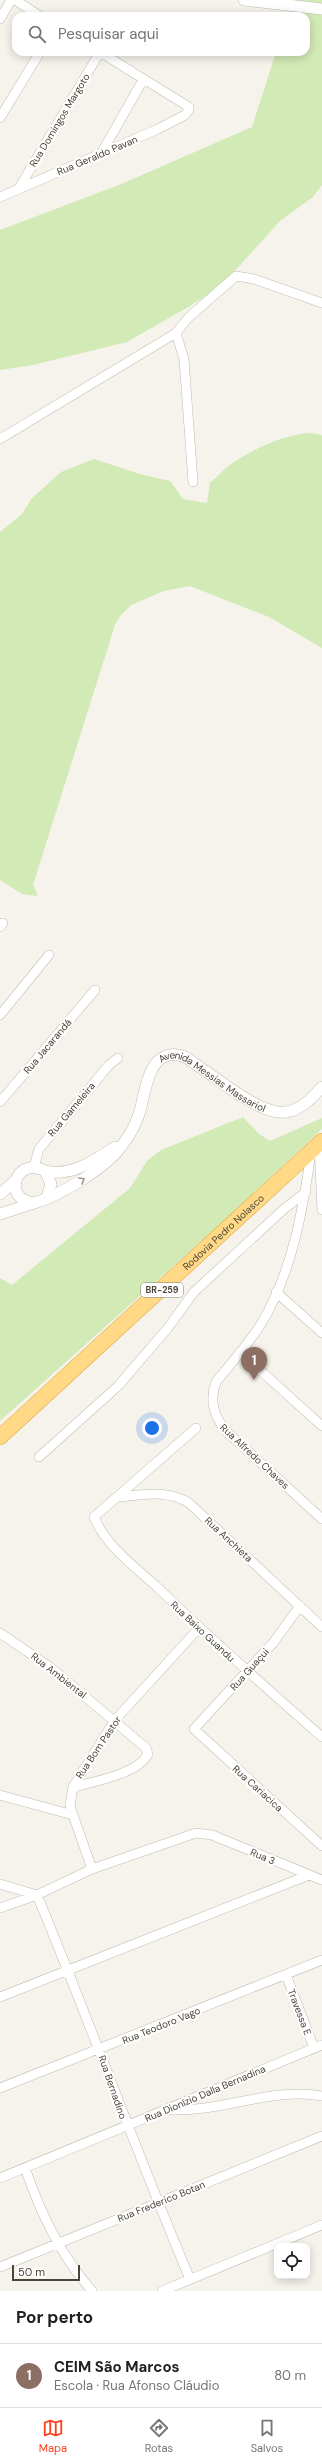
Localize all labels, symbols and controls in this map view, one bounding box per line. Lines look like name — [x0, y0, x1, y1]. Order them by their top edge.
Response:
search box — [12, 12, 310, 56]
icon: search — [26, 23, 48, 45]
text: Pesquisar aqui — [58, 24, 159, 44]
street label: Rua Domingos Margoto — [26, 71, 93, 169]
street label: Rua Geraldo Pavan — [55, 133, 140, 178]
street label: Rua Jacarandá — [21, 1016, 74, 1077]
street label: Avenida Messias Massariol — [156, 1048, 268, 1115]
street label: Rua Gameleira — [45, 1080, 98, 1139]
one-way arrow — [78, 1177, 85, 1184]
street label: Rodovia Pedro Nolasco — [180, 1192, 267, 1273]
road number: BR-259 — [141, 1283, 183, 1297]
pin: 1 — [241, 1347, 267, 1380]
your location — [142, 1418, 162, 1438]
street label: Rua Alfredo Chaves — [217, 1421, 292, 1492]
street label: Rua Anchieta — [202, 1514, 255, 1565]
street label: Rua Baixo Guandu — [168, 1598, 238, 1665]
street label: Rua Guaçui — [227, 1646, 272, 1693]
street label: Rua Ambiental — [28, 1650, 89, 1701]
street label: Rua Bom Pastor — [73, 1713, 124, 1781]
street label: Rua Cariacica — [230, 1762, 285, 1814]
street label: Rua 3 — [248, 1845, 277, 1867]
street label: Travessa E — [285, 1987, 314, 2037]
street label: Rua Teodoro Vago — [120, 2004, 202, 2047]
street label: Rua Bernadino — [96, 2054, 130, 2121]
street label: Rua Dionízio Dalla Bernadina — [143, 2062, 267, 2125]
street label: Rua Frederico Botan — [115, 2178, 207, 2225]
map controls — [274, 2243, 310, 2279]
button: locate — [274, 2243, 310, 2279]
scale bar — [12, 2263, 80, 2282]
text: 50 m — [18, 2265, 45, 2279]
text: Por perto — [16, 2306, 93, 2328]
text: CEIM São Marcos — [54, 2357, 180, 2377]
text: 1 — [27, 2367, 31, 2384]
text: 80 m — [274, 2367, 306, 2384]
text: Escola · Rua Afonso Cláudio — [54, 2377, 219, 2394]
tab: Mapa — [39, 2417, 67, 2455]
tab: Rotas — [145, 2417, 173, 2455]
tab: Salvos — [251, 2417, 283, 2455]

